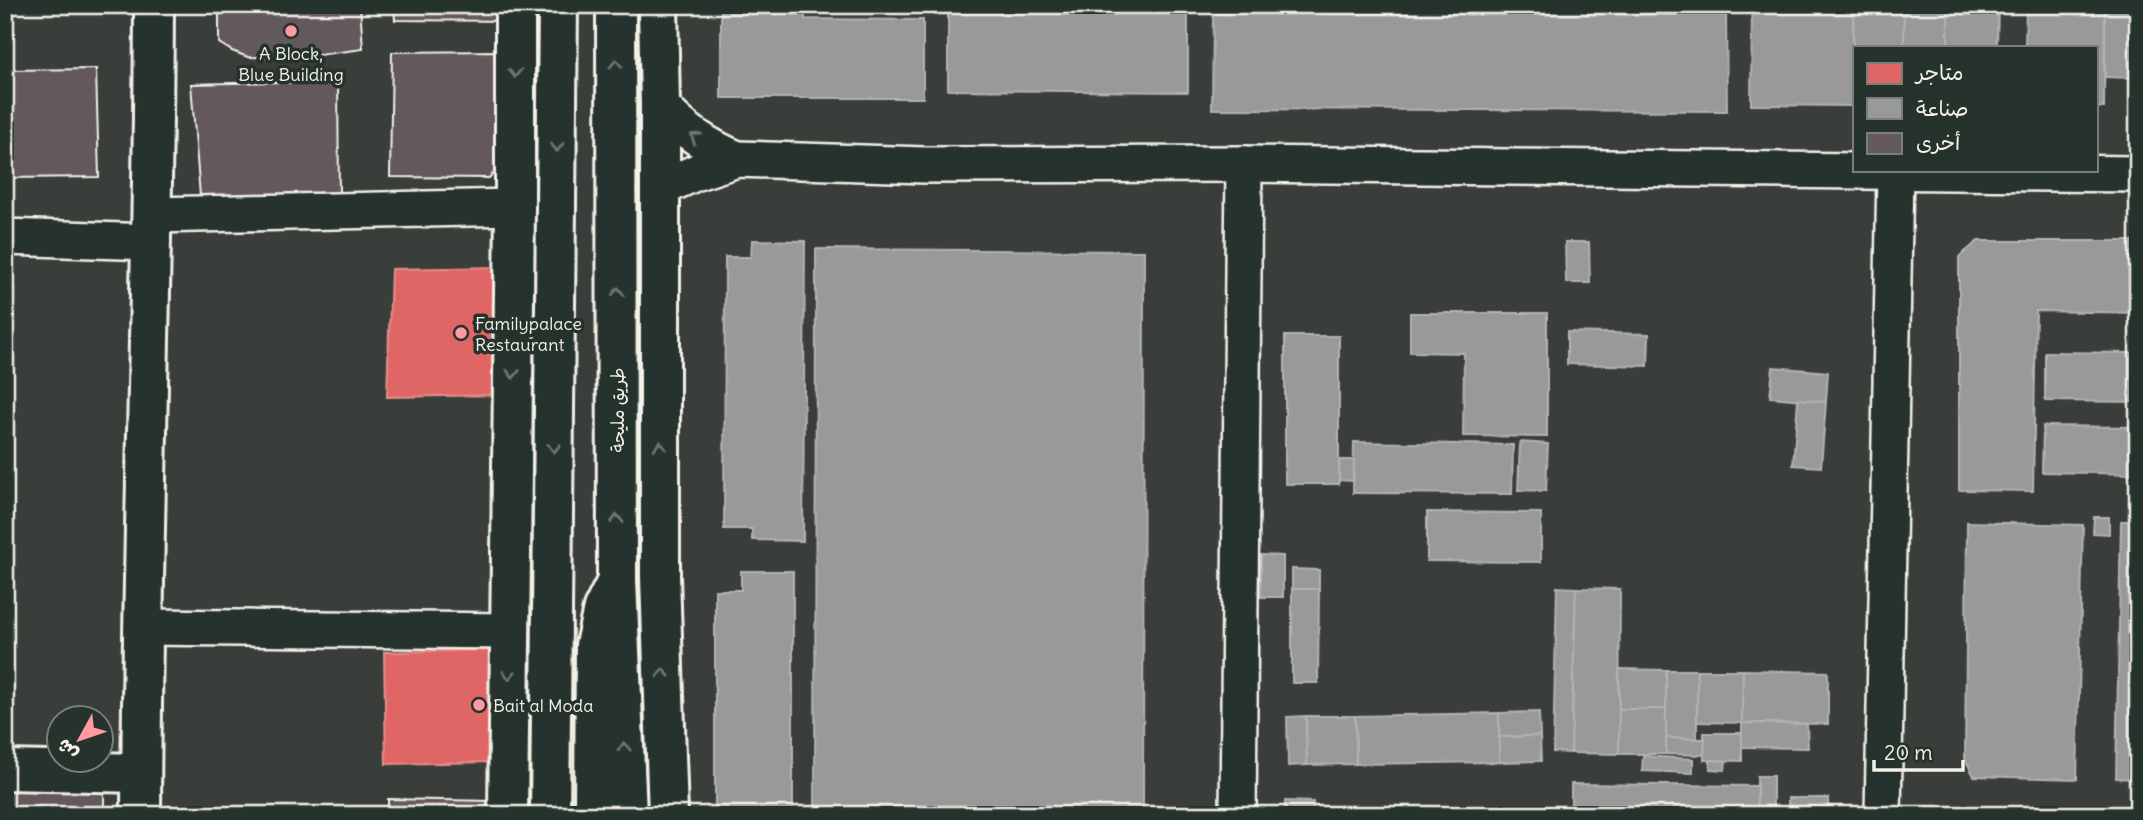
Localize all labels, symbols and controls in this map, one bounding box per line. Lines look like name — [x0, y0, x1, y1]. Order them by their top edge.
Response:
marker: A Block, Blue Building — [283, 23, 299, 39]
place label: A Block, Blue Building — [238, 42, 344, 86]
legend — [1853, 46, 2098, 172]
one-way arrow — [608, 59, 624, 69]
text: متاجر — [1914, 59, 1963, 86]
one-way arrow — [507, 69, 523, 79]
text: صناعة — [1916, 95, 1969, 122]
text: أخرى — [1916, 129, 1960, 156]
one-way arrow — [690, 133, 703, 145]
one-way arrow — [549, 142, 565, 153]
one-way arrow — [610, 286, 626, 296]
place label: Familypalace Restaurant — [475, 312, 582, 356]
marker: Familypalace Restaurant — [453, 325, 469, 341]
street label: طريق مليحة — [606, 367, 629, 453]
one-way arrow — [505, 370, 521, 380]
one-way arrow — [652, 440, 668, 450]
one-way arrow — [546, 443, 562, 454]
one-way arrow — [609, 513, 625, 524]
one-way arrow — [655, 667, 670, 678]
one-way arrow — [502, 670, 517, 681]
place label: Bait al Moda — [493, 694, 593, 717]
marker: Bait al Moda — [471, 697, 487, 713]
north arrow — [46, 704, 116, 774]
scale bar — [1874, 729, 1963, 773]
text: ش — [51, 734, 83, 766]
text: 20 m — [1884, 739, 1933, 766]
one-way arrow — [617, 741, 632, 752]

